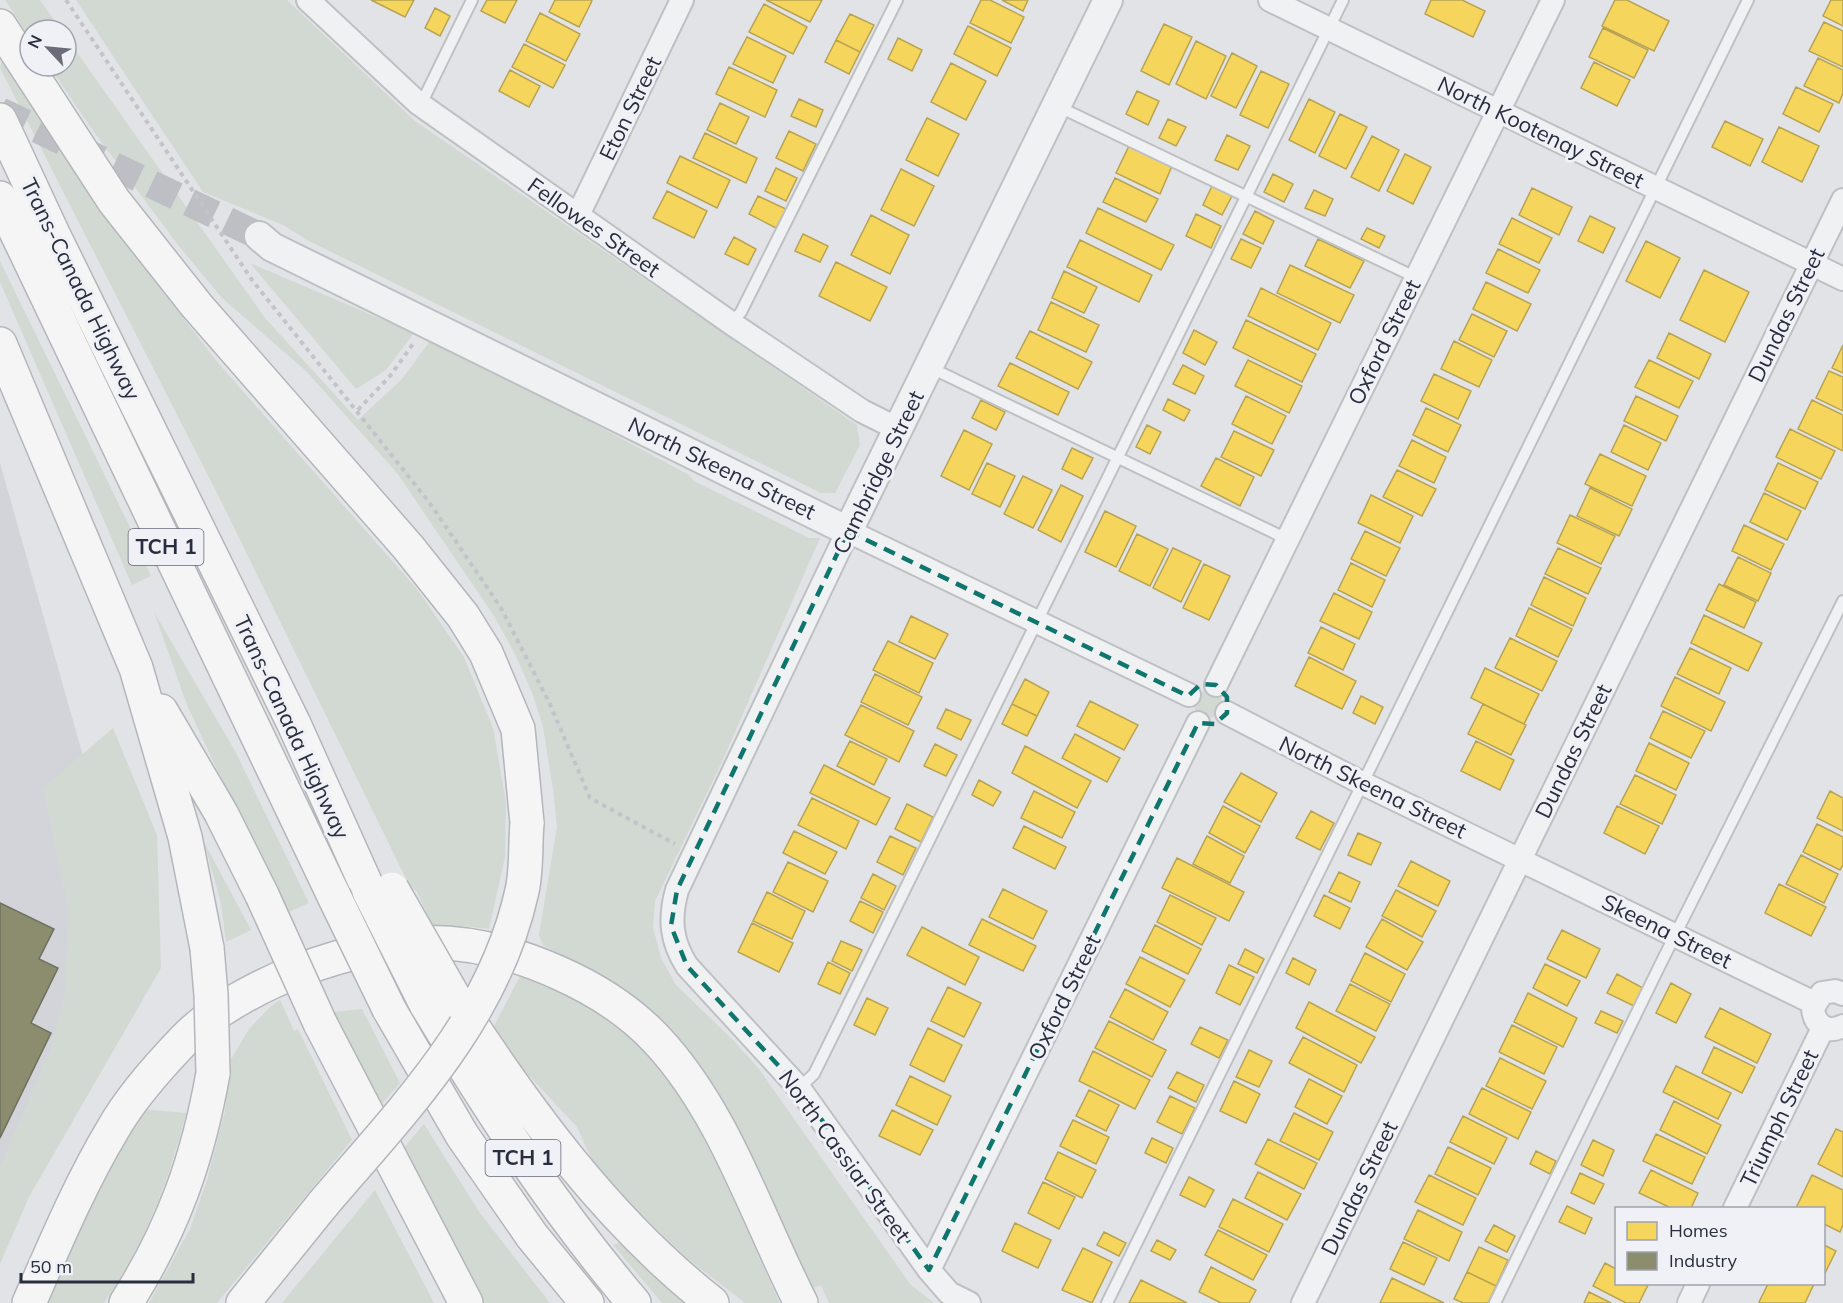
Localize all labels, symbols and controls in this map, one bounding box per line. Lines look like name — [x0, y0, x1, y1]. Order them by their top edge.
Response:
north arrow — [18, 18, 78, 78]
text: N — [23, 32, 46, 51]
street label: Eton Street — [593, 51, 667, 165]
street label: North Kootenay Street — [1433, 70, 1649, 194]
street label: Fellowes Street — [522, 171, 666, 283]
street label: Trans-Canada Highway — [15, 173, 147, 405]
street label: Dundas Street — [1741, 243, 1831, 387]
street label: Oxford Street — [1342, 274, 1427, 409]
street label: Cambridge Street — [826, 385, 930, 558]
street label: North Skeena Street — [624, 410, 821, 526]
road number: TCH 1 — [128, 529, 204, 565]
street label: Trans-Canada Highway — [228, 611, 356, 844]
street label: Dundas Street — [1528, 679, 1618, 823]
street label: North Skeena Street — [1275, 729, 1472, 845]
street label: Skeena Street — [1597, 887, 1737, 975]
street label: Oxford Street — [1022, 929, 1107, 1064]
street label: Triumph Street — [1734, 1044, 1824, 1191]
street label: North Cassiar Street — [773, 1064, 917, 1248]
street label: Dundas Street — [1314, 1116, 1404, 1260]
road number: TCH 1 — [486, 1140, 560, 1176]
legend — [1615, 1207, 1825, 1285]
text: Homes — [1669, 1219, 1728, 1242]
scale bar — [21, 1246, 194, 1284]
text: Industry — [1669, 1249, 1738, 1272]
text: 50 m — [30, 1255, 72, 1278]

